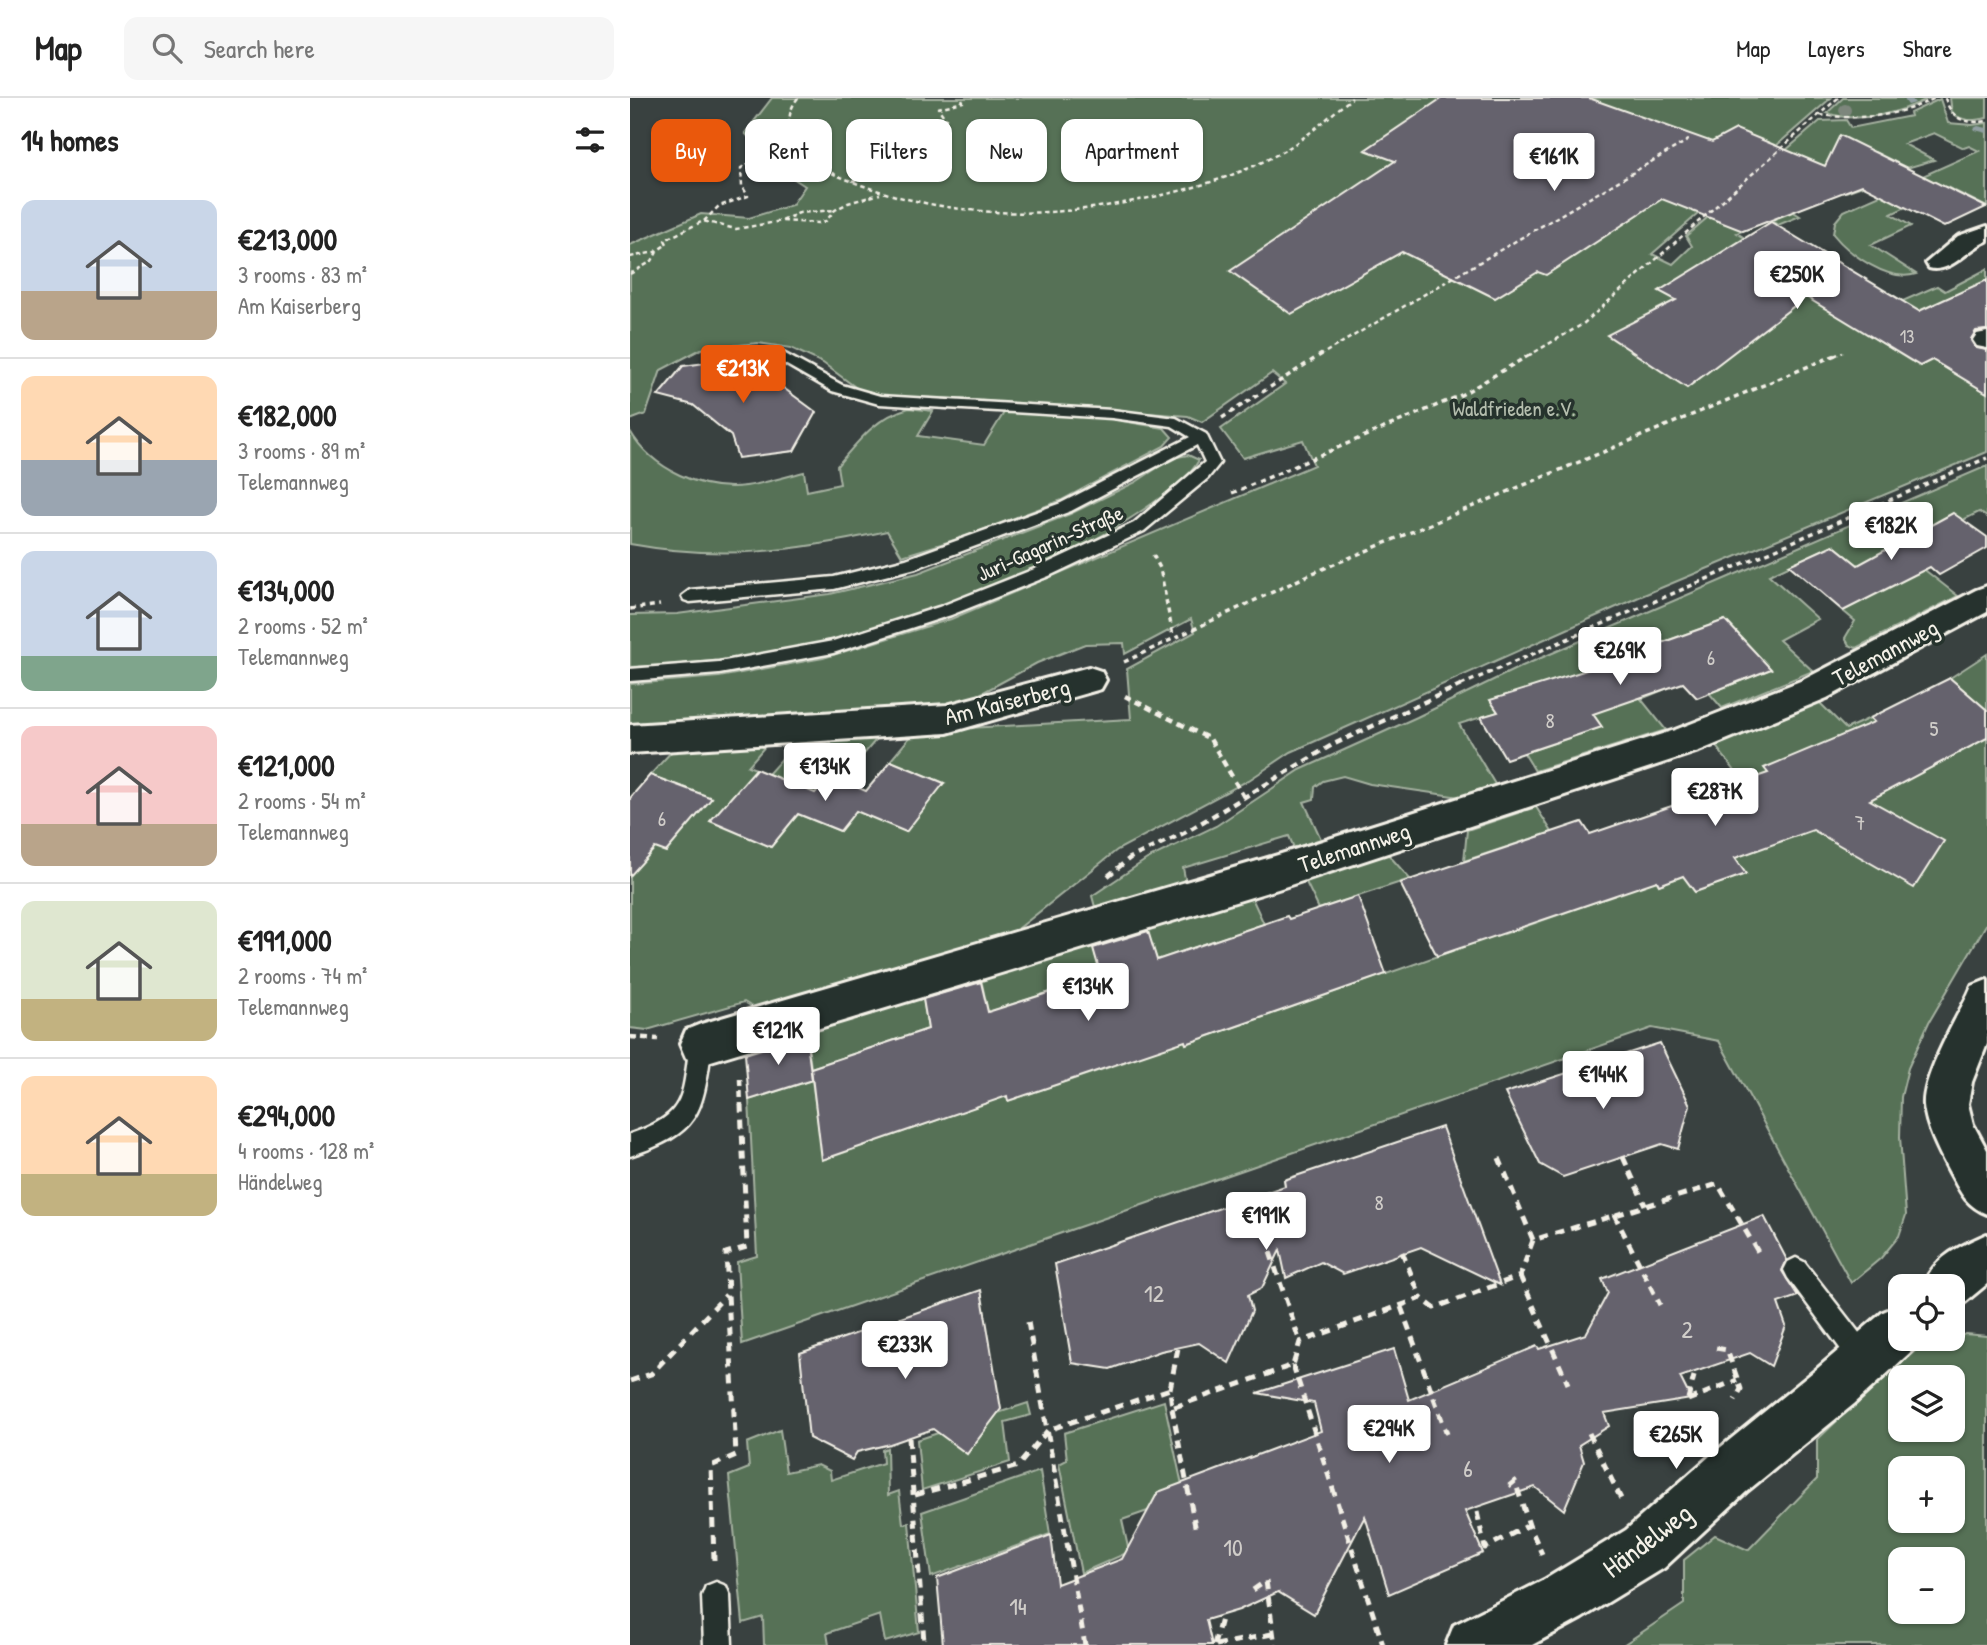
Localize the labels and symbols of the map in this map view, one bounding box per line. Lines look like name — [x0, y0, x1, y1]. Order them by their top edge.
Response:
pin: €161K — [1505, 134, 1603, 193]
pin: €250K — [1748, 252, 1846, 311]
house number: 13 — [1900, 324, 1914, 349]
pin: €213K — [694, 345, 792, 405]
park label: Waldfrieden e.V. — [1452, 394, 1576, 423]
street label: Juri-Gagarin-Straße — [973, 498, 1127, 588]
pin: €182K — [1842, 503, 1940, 562]
street label: Telemannweg — [1826, 611, 1944, 693]
pin: €269K — [1571, 628, 1669, 687]
house number: 6 — [1707, 643, 1715, 672]
street label: Am Kaiserberg — [941, 670, 1073, 732]
house number: 8 — [1545, 706, 1555, 735]
house number: 5 — [1930, 714, 1939, 743]
pin: €134K — [776, 744, 874, 803]
pin: €287K — [1666, 768, 1764, 828]
house number: 6 — [658, 804, 666, 833]
house number: 7 — [1855, 808, 1865, 837]
street label: Telemannweg — [1294, 814, 1414, 880]
pin: €134K — [1039, 964, 1137, 1023]
pin: €121K — [729, 1007, 827, 1067]
pin: €144K — [1554, 1052, 1652, 1111]
house number: 8 — [1374, 1188, 1384, 1217]
pin: €191K — [1217, 1192, 1315, 1252]
house number: 12 — [1144, 1277, 1164, 1309]
house number: 2 — [1681, 1313, 1693, 1345]
pin: €233K — [856, 1322, 954, 1381]
pin: €294K — [1340, 1406, 1438, 1465]
pin: €265K — [1627, 1412, 1725, 1471]
house number: 6 — [1463, 1452, 1473, 1484]
street label: Händelweg — [1595, 1494, 1699, 1586]
house number: 10 — [1223, 1531, 1243, 1563]
house number: 14 — [1009, 1590, 1027, 1622]

